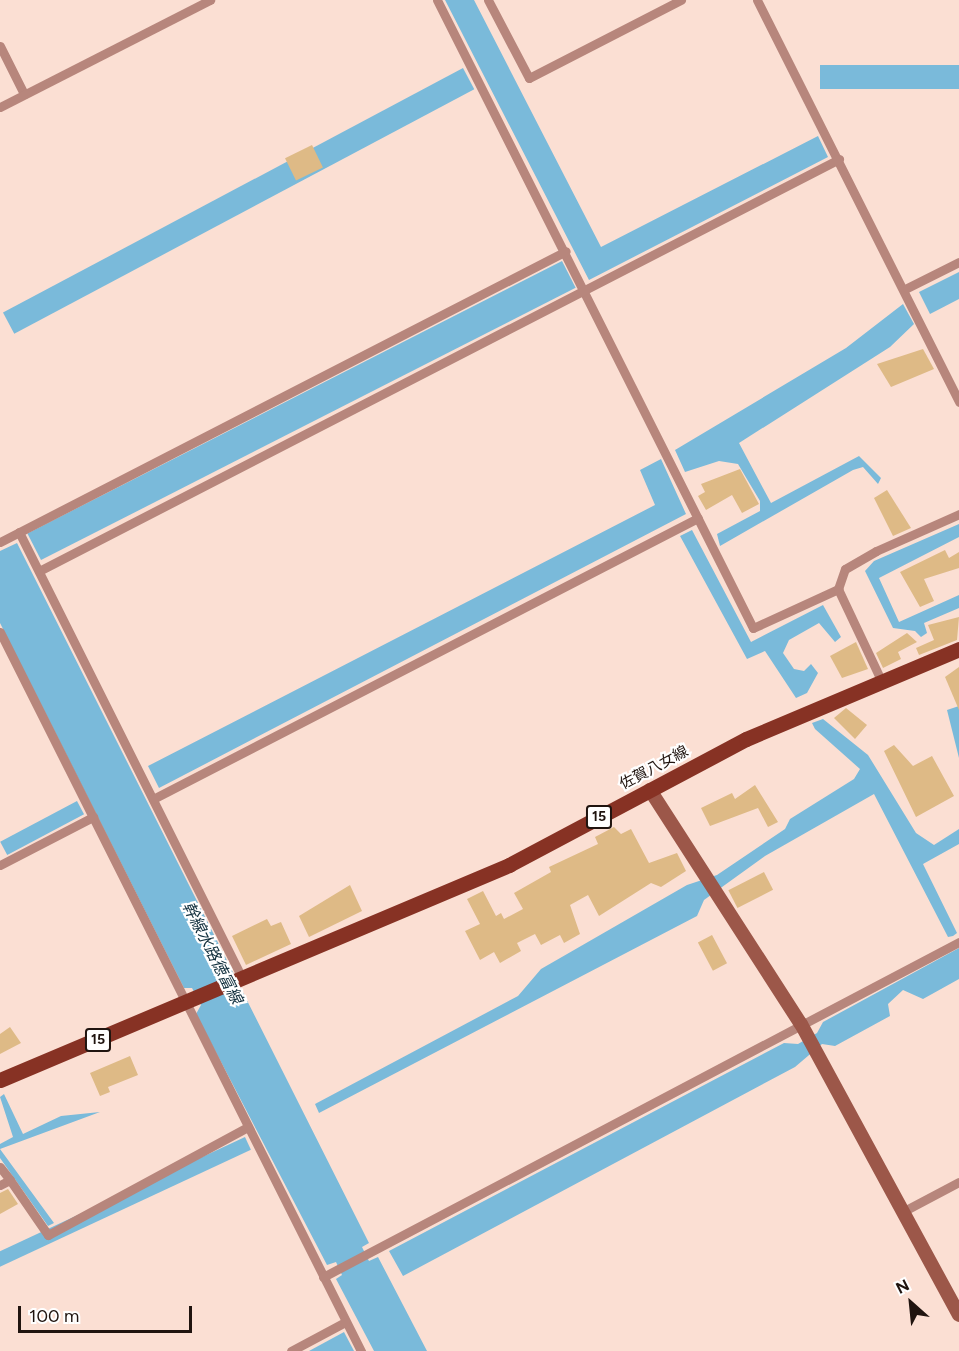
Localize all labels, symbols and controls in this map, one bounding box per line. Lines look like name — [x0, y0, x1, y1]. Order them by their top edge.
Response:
street label: 佐賀八女線 — [617, 742, 691, 794]
road number: 15 — [586, 806, 612, 828]
water label: 幹線水路徳富線 — [178, 899, 246, 1007]
road number: 15 — [84, 1029, 112, 1051]
north arrow — [881, 1273, 941, 1333]
text: N — [893, 1275, 912, 1298]
scale bar — [21, 1294, 195, 1332]
text: 100 m — [29, 1305, 79, 1327]

